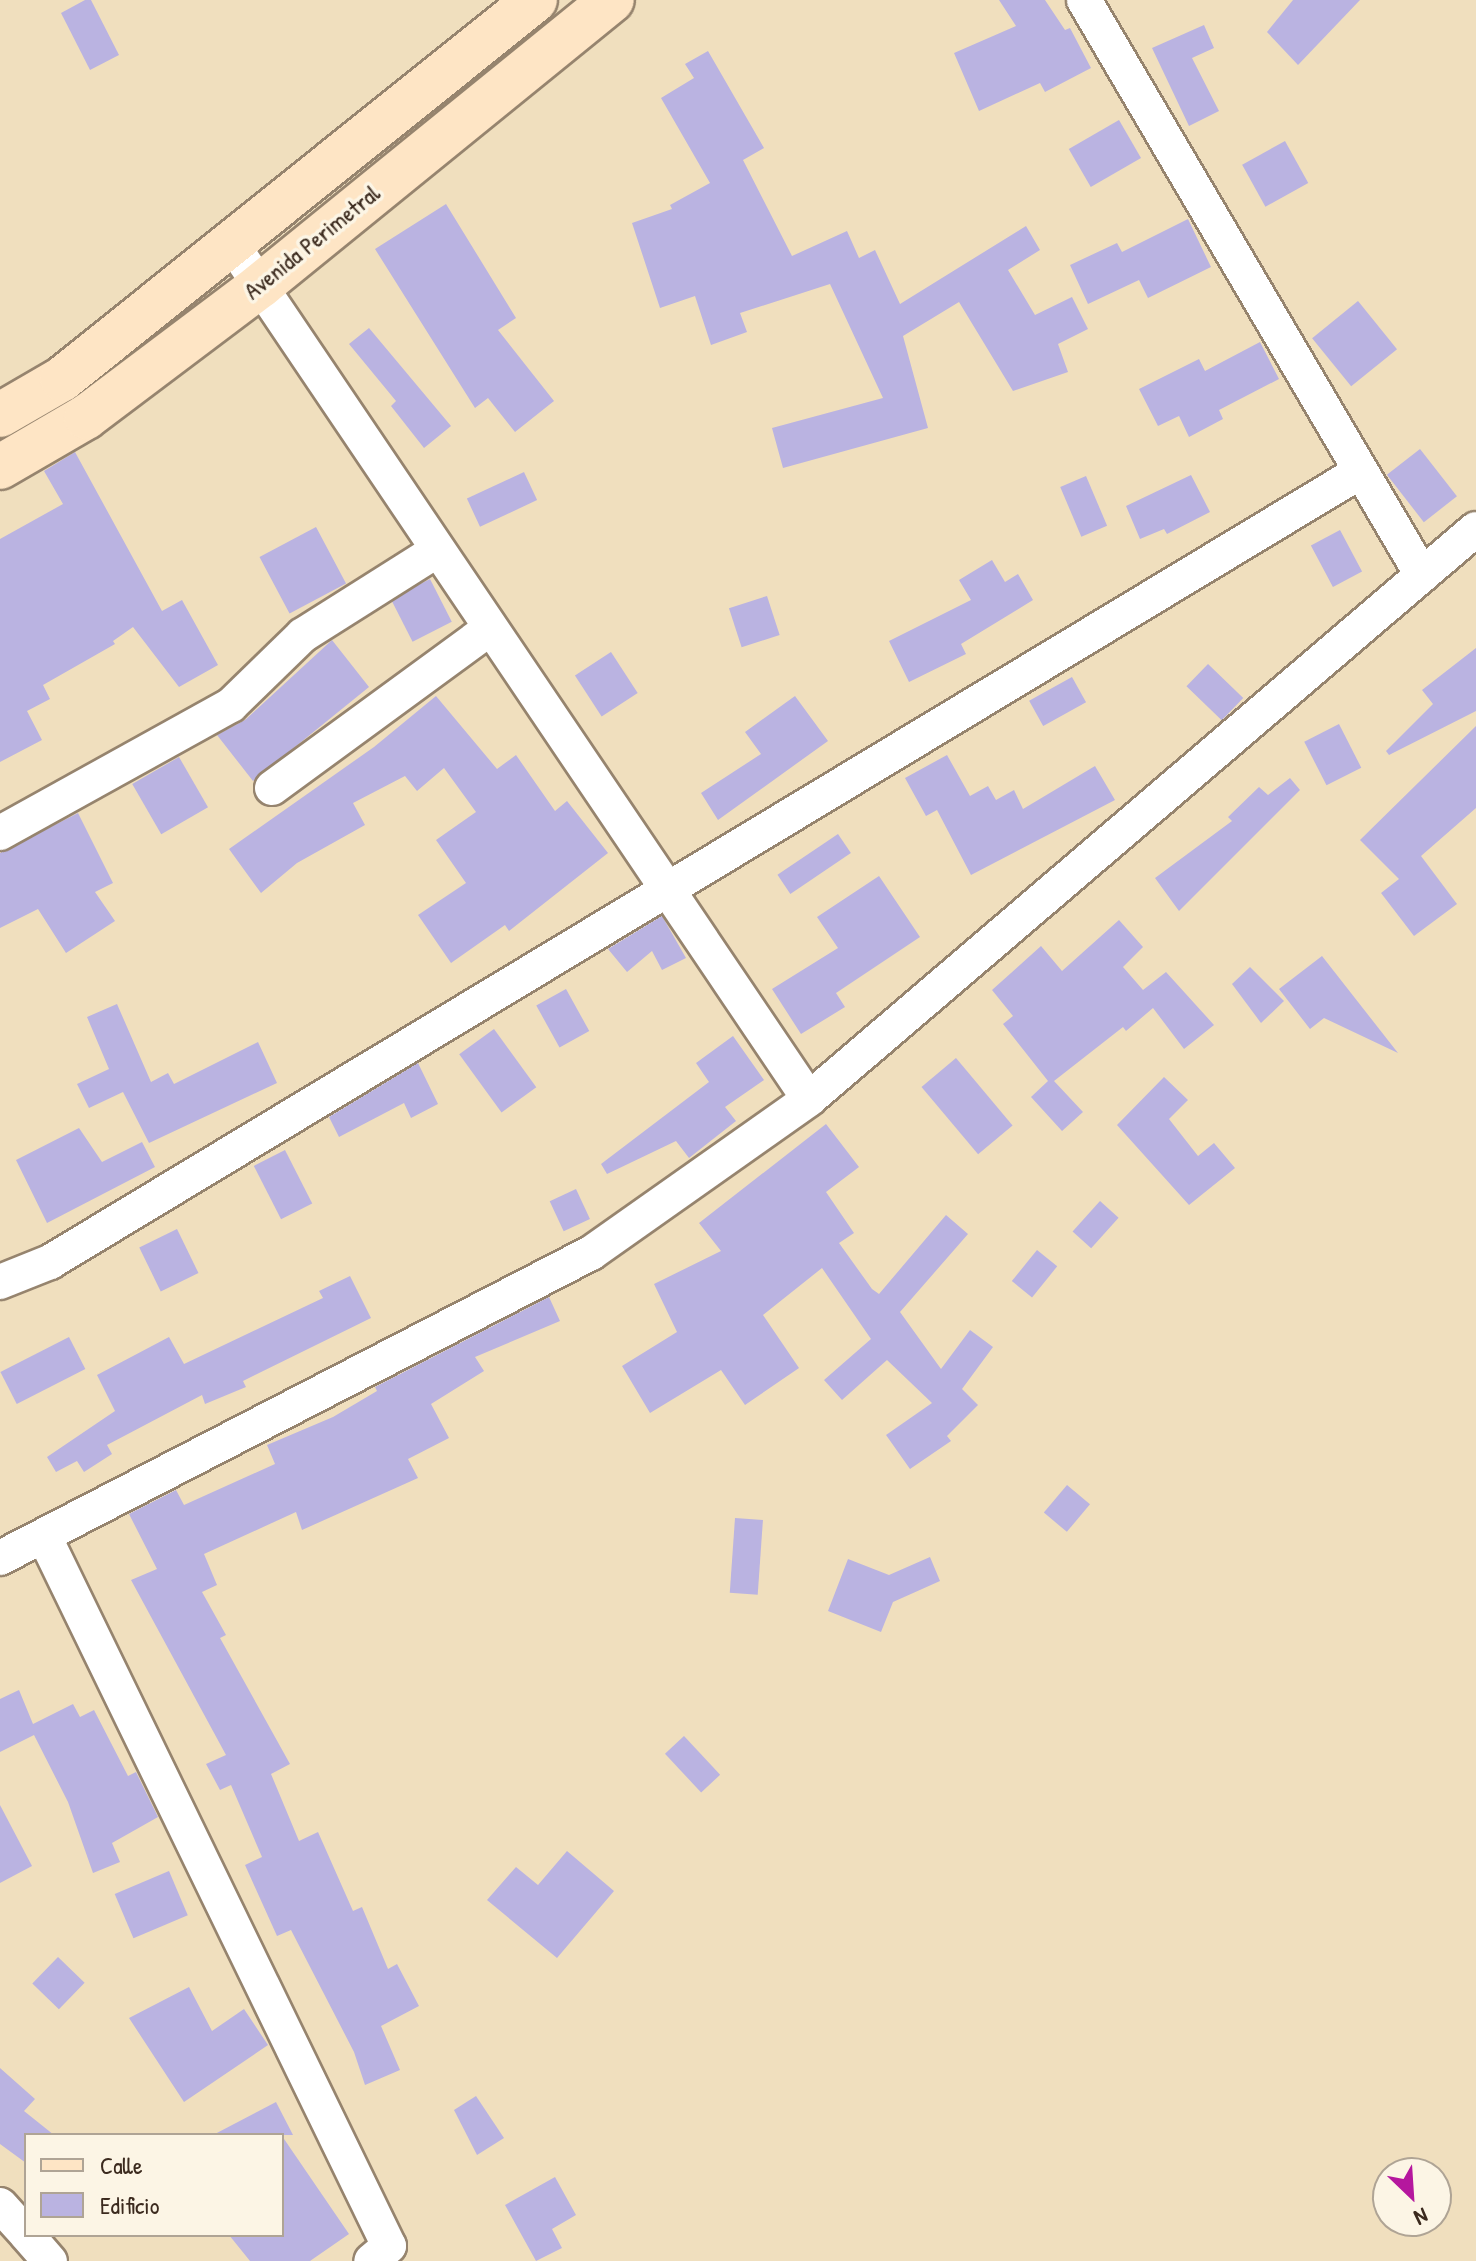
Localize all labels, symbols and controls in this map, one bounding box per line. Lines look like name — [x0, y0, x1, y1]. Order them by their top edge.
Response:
street label: Avenida Perimetral — [238, 178, 386, 306]
legend — [24, 2133, 284, 2237]
text: Calle — [100, 2149, 142, 2181]
north arrow — [1372, 2157, 1452, 2237]
text: Edificio — [100, 2189, 159, 2221]
text: N — [1410, 2201, 1433, 2233]

